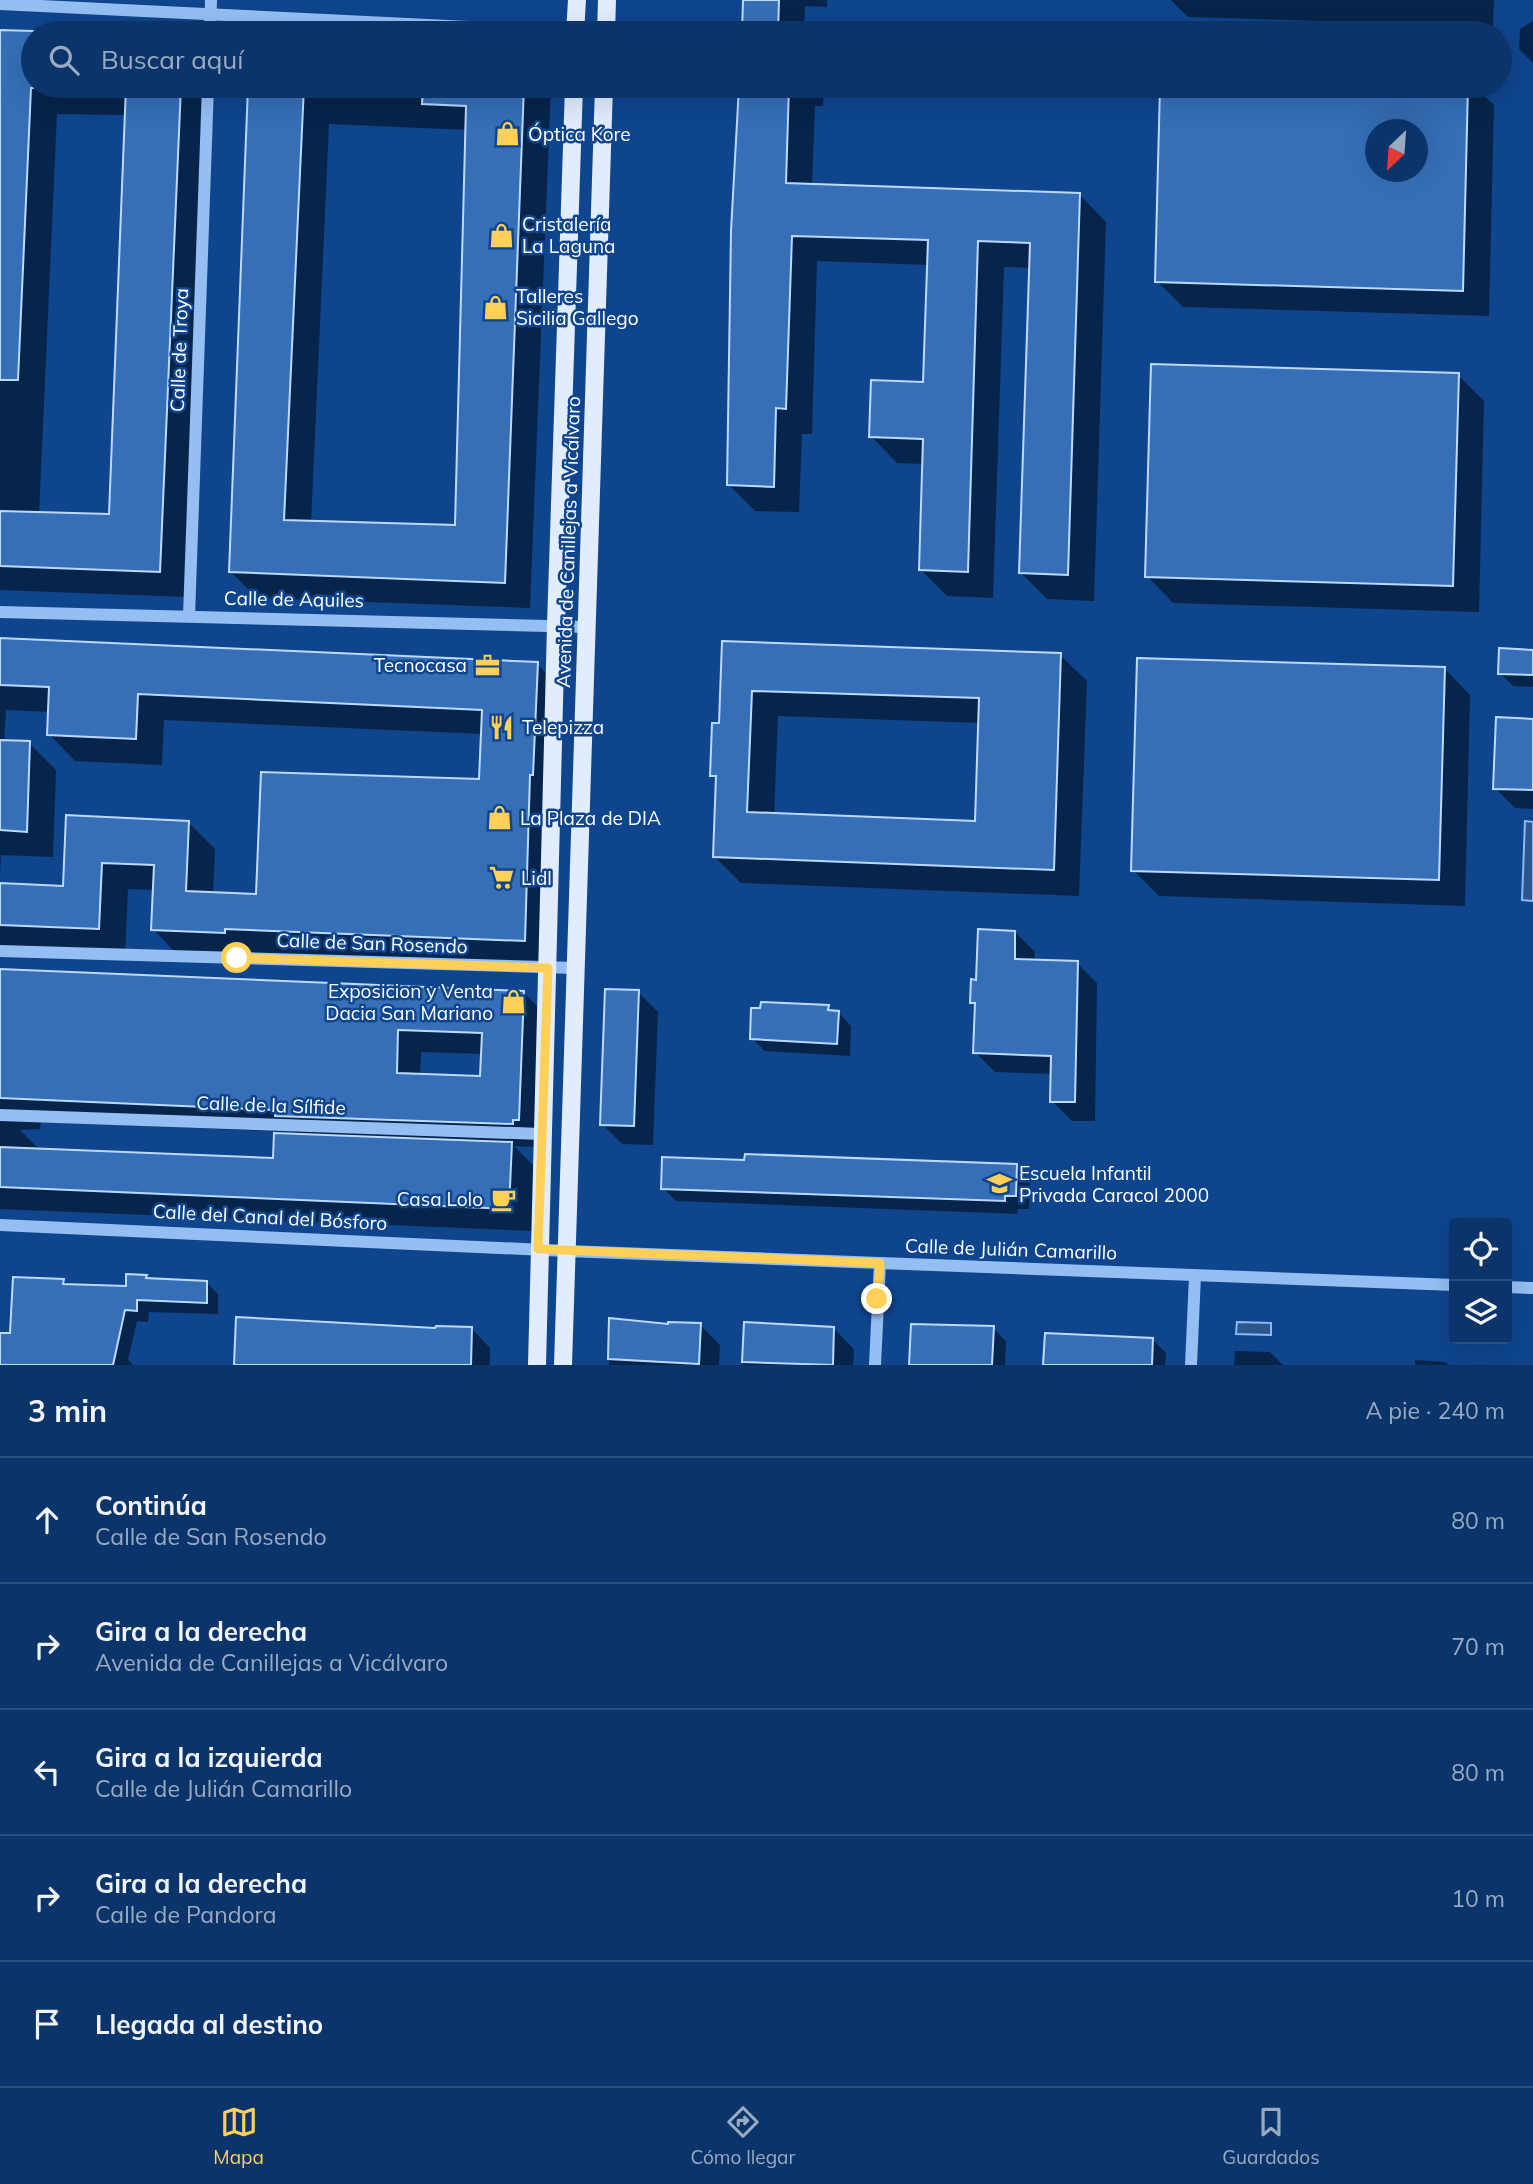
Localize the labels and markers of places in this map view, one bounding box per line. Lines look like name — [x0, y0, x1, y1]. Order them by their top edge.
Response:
shop icon: Óptica Kore — [494, 120, 522, 148]
place label: Óptica Kore — [528, 122, 631, 146]
place label: Cristalería La Laguna — [522, 212, 615, 258]
shop icon: Cristalería La Laguna — [488, 221, 516, 249]
place label: Talleres Sicilia Gallego — [516, 284, 639, 330]
shop icon: Talleres Sicilia Gallego — [482, 293, 510, 321]
office icon: Tecnocasa — [473, 651, 501, 679]
place label: Tecnocasa — [374, 653, 467, 677]
restaurant icon: Telepizza — [488, 713, 516, 741]
place label: Telepizza — [522, 715, 604, 739]
shop icon: La Plaza de DIA — [486, 804, 514, 832]
place label: La Plaza de DIA — [520, 806, 661, 830]
supermarket icon: Lidl — [487, 864, 515, 892]
place label: Lidl — [521, 866, 552, 890]
place label: Exposicion y Venta Dacia San Mariano — [325, 979, 493, 1025]
shop icon: Exposicion y Venta Dacia San Mariano — [499, 988, 527, 1016]
place label: Escuela Infantil Privada Caracol 2000 — [1019, 1161, 1209, 1207]
school or university icon: Escuela Infantil Privada Caracol 2000 — [985, 1170, 1013, 1198]
cafe icon: Casa Lolo — [489, 1185, 517, 1213]
place label: Casa Lolo — [397, 1187, 483, 1211]

